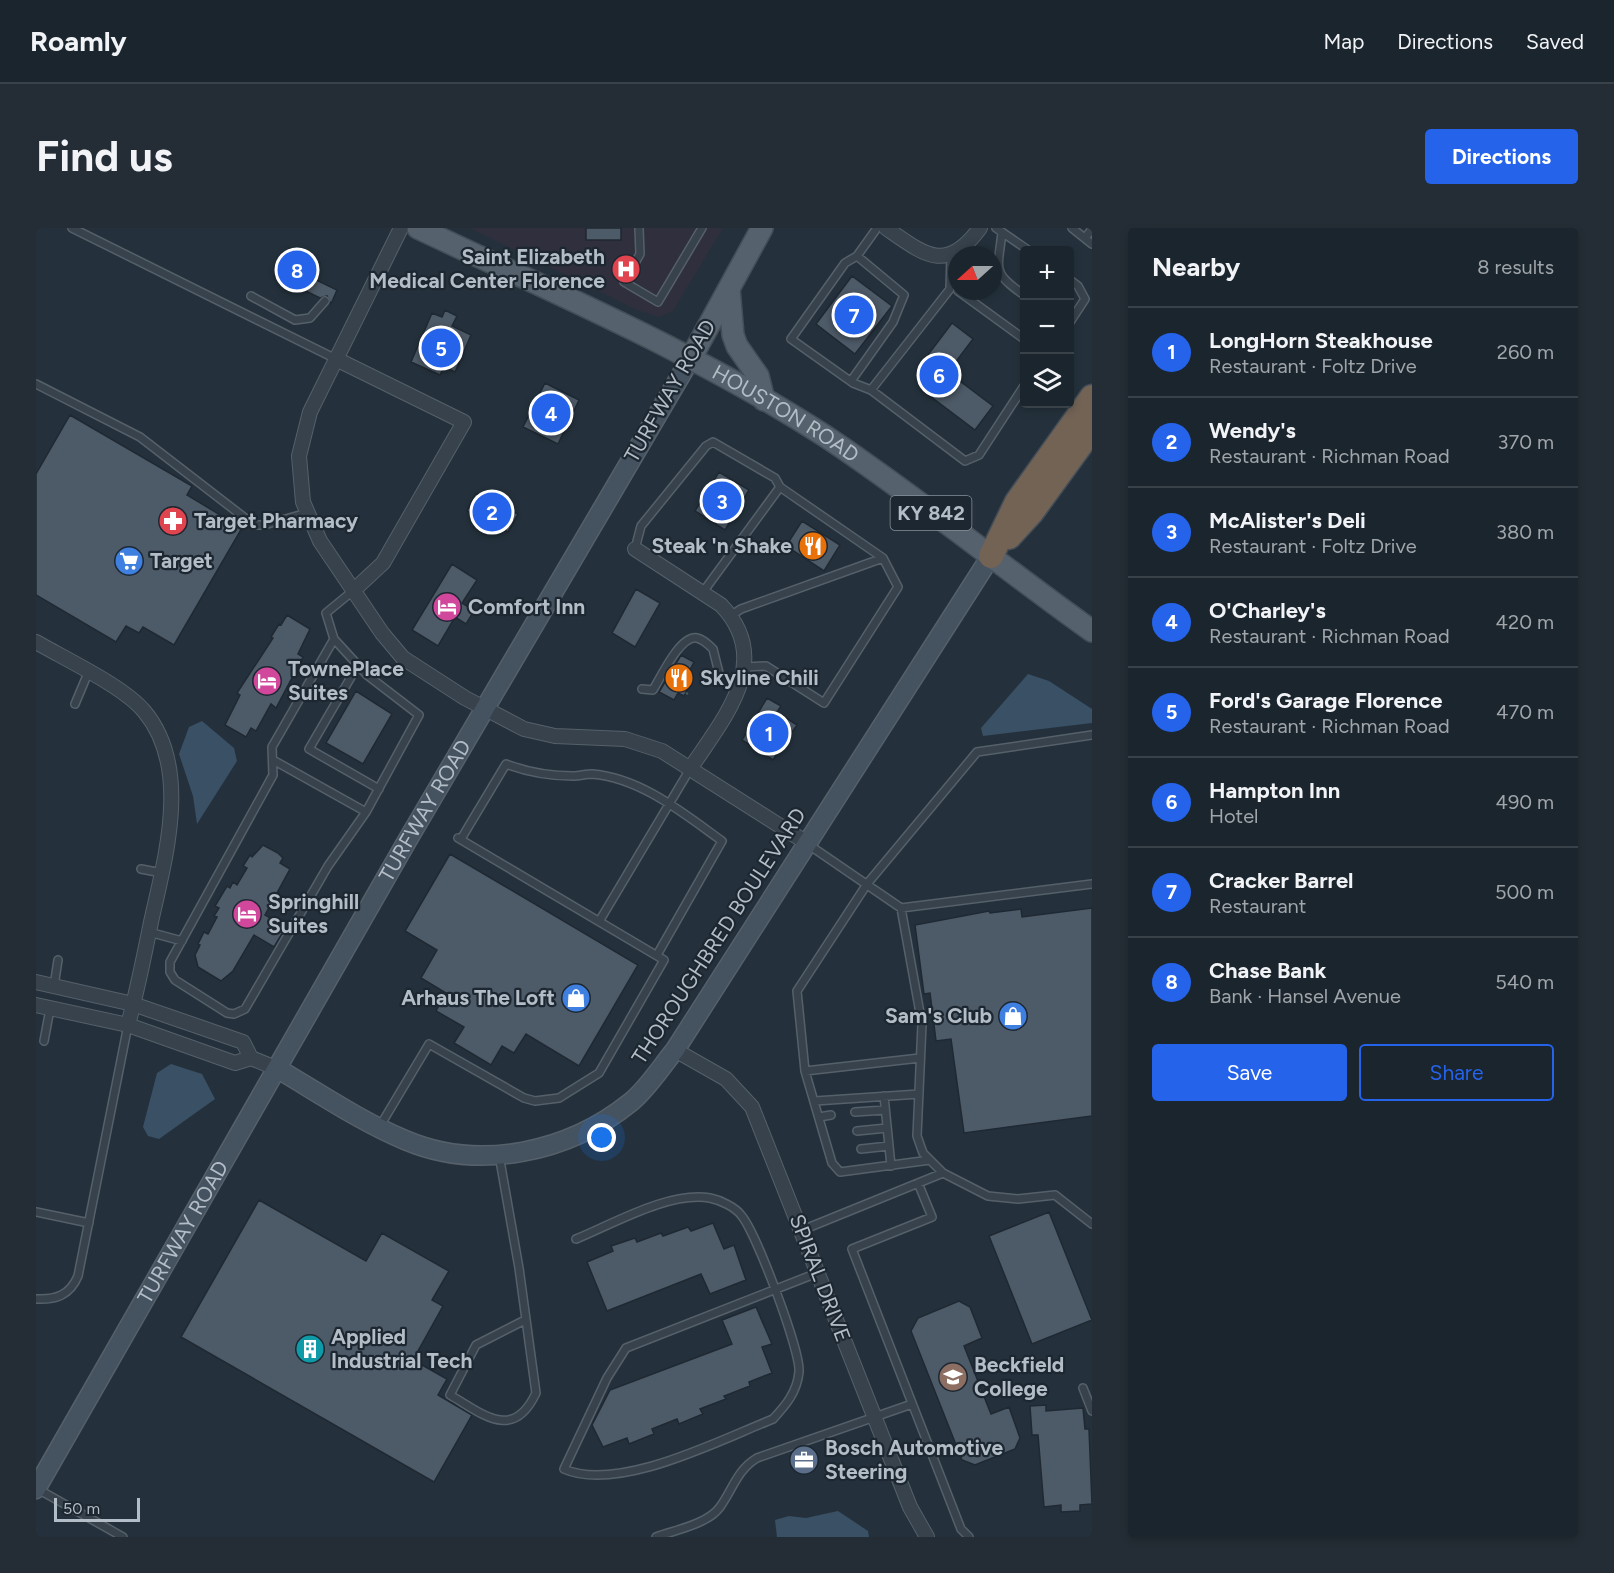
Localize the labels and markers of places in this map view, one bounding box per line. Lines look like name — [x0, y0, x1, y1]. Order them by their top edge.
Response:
place label: Saint Elizabeth Medical Center Florence — [369, 244, 605, 293]
pin: 8 — [278, 248, 316, 292]
hospital icon: Saint Elizabeth Medical Center Florence — [610, 253, 642, 285]
pin: 7 — [834, 292, 874, 338]
pin: 5 — [422, 326, 460, 370]
pin: 6 — [920, 352, 958, 398]
pin: 4 — [532, 390, 570, 435]
pin: 3 — [702, 478, 742, 524]
pin: 2 — [472, 490, 512, 534]
pharmacy icon: Target Pharmacy — [157, 505, 189, 537]
place label: Target Pharmacy — [194, 508, 359, 533]
restaurant icon: Steak 'n Shake — [797, 530, 829, 562]
place label: Steak 'n Shake — [652, 533, 792, 558]
supermarket icon: Target — [113, 545, 145, 577]
place label: Target — [150, 548, 213, 573]
hotel icon: Comfort Inn — [431, 591, 463, 623]
place label: Comfort Inn — [468, 594, 585, 619]
place label: TownePlace Suites — [288, 656, 404, 705]
restaurant icon: Skyline Chili — [663, 662, 695, 694]
hotel icon: TownePlace Suites — [251, 665, 283, 697]
place label: Skyline Chili — [700, 665, 819, 690]
pin: 1 — [750, 710, 788, 756]
place label: Springhill Suites — [268, 889, 359, 938]
hotel icon: Springhill Suites — [231, 898, 263, 930]
shop icon: Arhaus The Loft — [560, 982, 592, 1014]
place label: Arhaus The Loft — [401, 985, 555, 1010]
shop icon: Sam's Club — [997, 1000, 1029, 1032]
place label: Sam's Club — [885, 1003, 992, 1028]
place label: Applied Industrial Tech — [331, 1324, 472, 1373]
building icon: Applied Industrial Tech — [294, 1333, 326, 1365]
place label: Beckfield College — [974, 1352, 1064, 1401]
school or university icon: Beckfield College — [937, 1361, 969, 1393]
place label: Bosch Automotive Steering — [825, 1435, 1003, 1484]
office icon: Bosch Automotive Steering — [788, 1444, 820, 1476]

